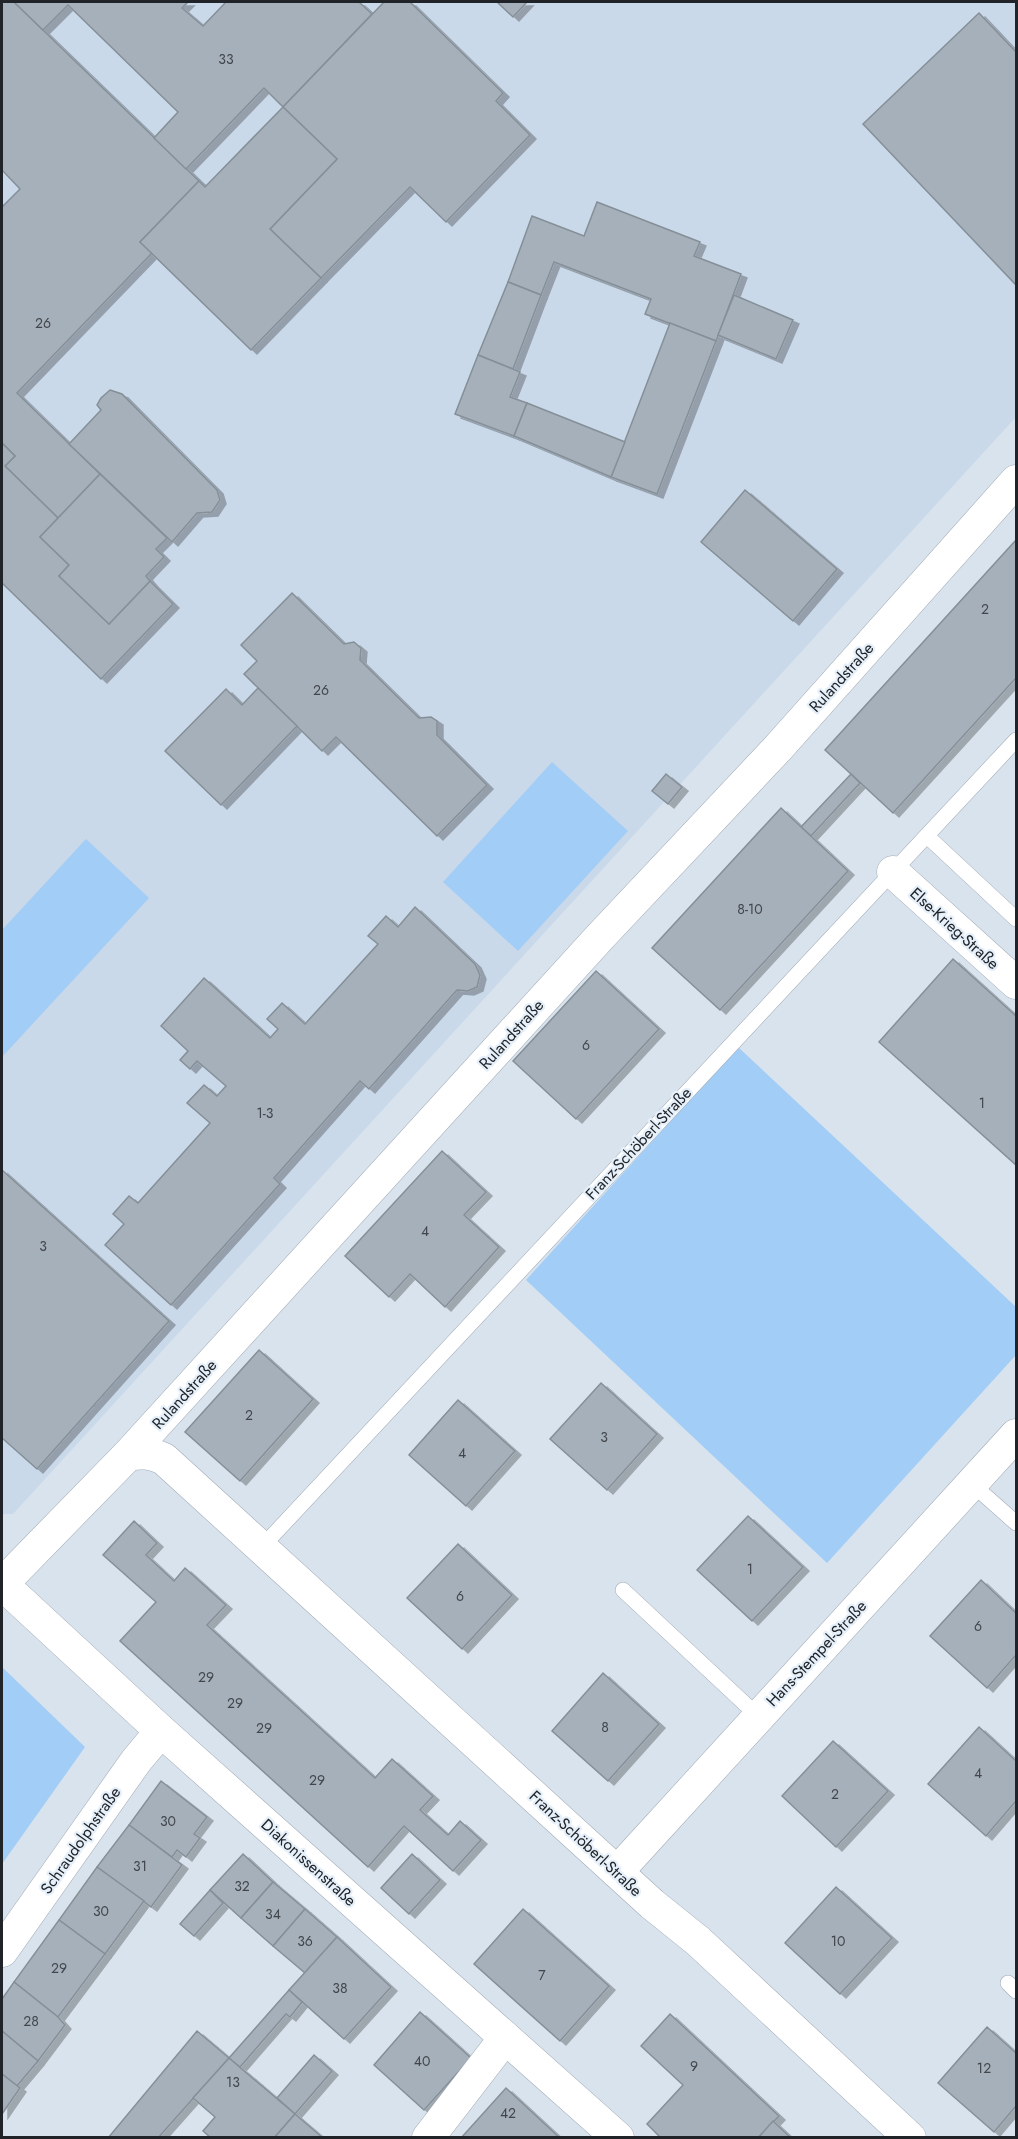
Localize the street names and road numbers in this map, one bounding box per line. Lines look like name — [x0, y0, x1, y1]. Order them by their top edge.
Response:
street label: Rulandstraße — [804, 637, 879, 717]
street label: Else-Krieg-Straße — [905, 882, 1004, 975]
street label: Rulandstraße — [474, 994, 549, 1074]
street label: Franz-Schöberl-Straße — [580, 1082, 697, 1205]
street label: Rulandstraße — [147, 1354, 222, 1434]
street label: Hans-Stempel-Straße — [761, 1595, 872, 1712]
street label: Schraudolphstraße — [35, 1782, 126, 1899]
street label: Franz-Schöberl-Straße — [524, 1785, 647, 1902]
street label: Diakonissenstraße — [256, 1813, 361, 1911]

